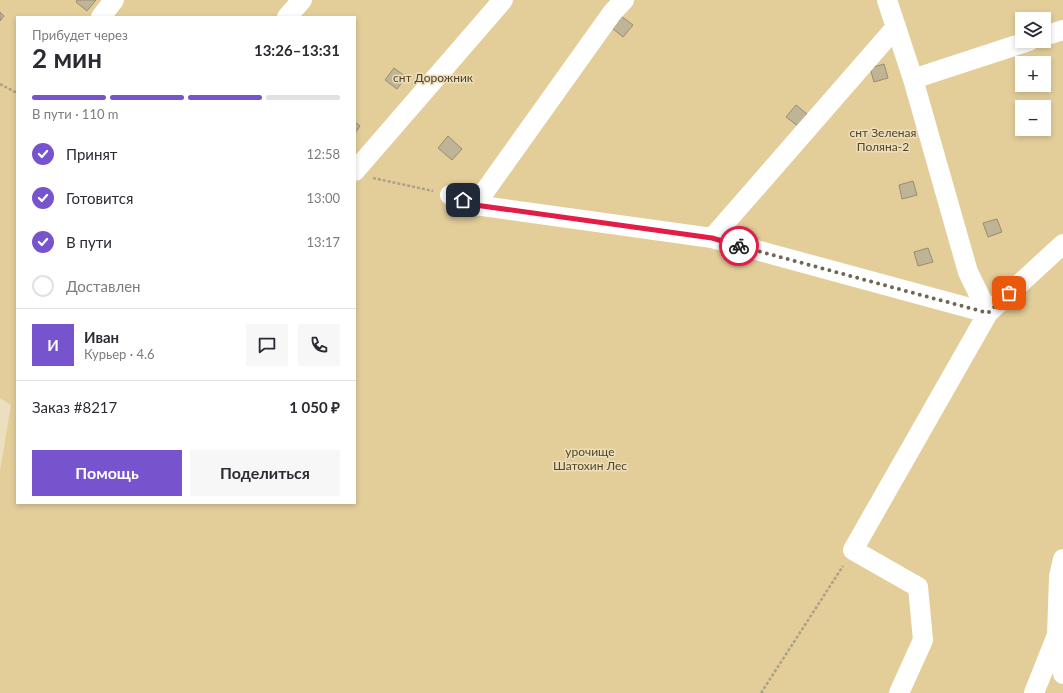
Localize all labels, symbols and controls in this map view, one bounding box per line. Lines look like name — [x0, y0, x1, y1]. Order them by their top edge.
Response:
map controls — [1015, 12, 1051, 136]
button: layers — [1015, 12, 1051, 48]
text: Прибудет через — [32, 27, 128, 43]
text: 13:26–13:31 — [254, 41, 340, 59]
text: 2 мин — [32, 42, 102, 74]
button: + — [1015, 56, 1051, 92]
park label: снт Дорожник — [393, 70, 474, 85]
button: − — [1015, 100, 1051, 136]
text: В пути · 110 m — [32, 106, 118, 122]
park label: снт Зеленая Поляна-2 — [850, 125, 916, 154]
icon: check — [32, 143, 54, 165]
text: Принят — [66, 145, 117, 163]
text: 12:58 — [307, 146, 340, 162]
pin — [446, 183, 480, 217]
icon: check — [32, 187, 54, 209]
text: Готовится — [66, 189, 133, 207]
icon: home — [452, 189, 474, 211]
text: 13:00 — [307, 190, 340, 206]
courier — [719, 226, 759, 266]
icon: check — [32, 231, 54, 253]
text: В пути — [66, 233, 112, 251]
text: 13:17 — [307, 234, 340, 250]
icon: bike — [728, 235, 750, 257]
pin — [992, 276, 1026, 310]
text: Доставлен — [66, 277, 141, 295]
icon: bag — [998, 282, 1020, 304]
button: chat — [246, 324, 288, 366]
button: phone — [298, 324, 340, 366]
text: Иван — [84, 328, 119, 346]
text: И — [47, 336, 59, 354]
text: Курьер · 4.6 — [84, 346, 155, 362]
text: Заказ #8217 — [32, 398, 117, 416]
text: 1 050 ₽ — [289, 398, 340, 416]
park label: урочище Шатохин Лес — [553, 444, 627, 473]
button: Помощь — [32, 450, 182, 496]
button: Поделиться — [190, 450, 340, 496]

